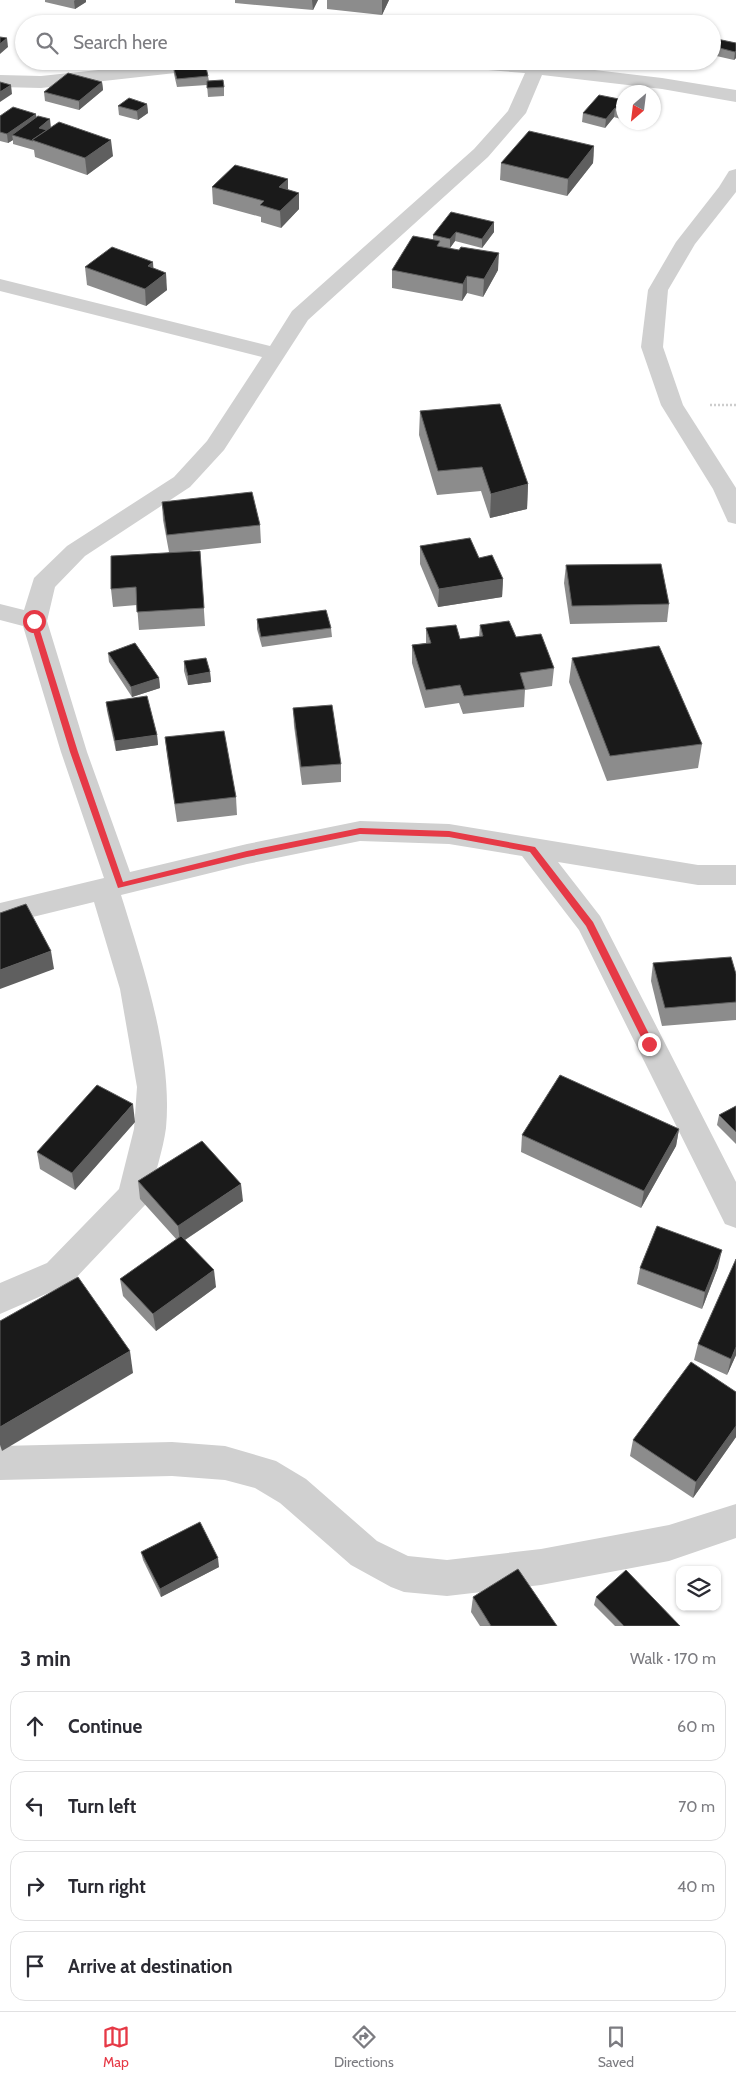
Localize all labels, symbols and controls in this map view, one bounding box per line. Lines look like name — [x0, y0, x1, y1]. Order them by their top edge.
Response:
search box — [15, 15, 721, 70]
icon: search — [33, 29, 61, 57]
text: Search here — [73, 31, 167, 54]
north arrow — [616, 85, 661, 130]
route start — [23, 610, 46, 633]
route end — [638, 1033, 661, 1056]
map controls — [676, 1566, 721, 1611]
button: layers — [676, 1566, 721, 1611]
text: 3 min — [20, 1646, 71, 1671]
text: Walk · 170 m — [630, 1649, 716, 1668]
icon: ahead — [21, 1712, 49, 1740]
text: Continue — [68, 1715, 142, 1738]
text: 60 m — [677, 1717, 715, 1736]
icon: left — [21, 1792, 49, 1820]
text: Turn left — [68, 1795, 136, 1818]
text: 70 m — [678, 1797, 715, 1816]
icon: right — [21, 1872, 49, 1900]
text: Turn right — [68, 1875, 146, 1898]
text: 40 m — [677, 1877, 715, 1896]
icon: arrive — [21, 1952, 49, 1980]
text: Arrive at destination — [68, 1955, 232, 1978]
tab: Map — [102, 2023, 130, 2071]
tab: Directions — [334, 2023, 394, 2071]
tab: Saved — [598, 2023, 634, 2071]

